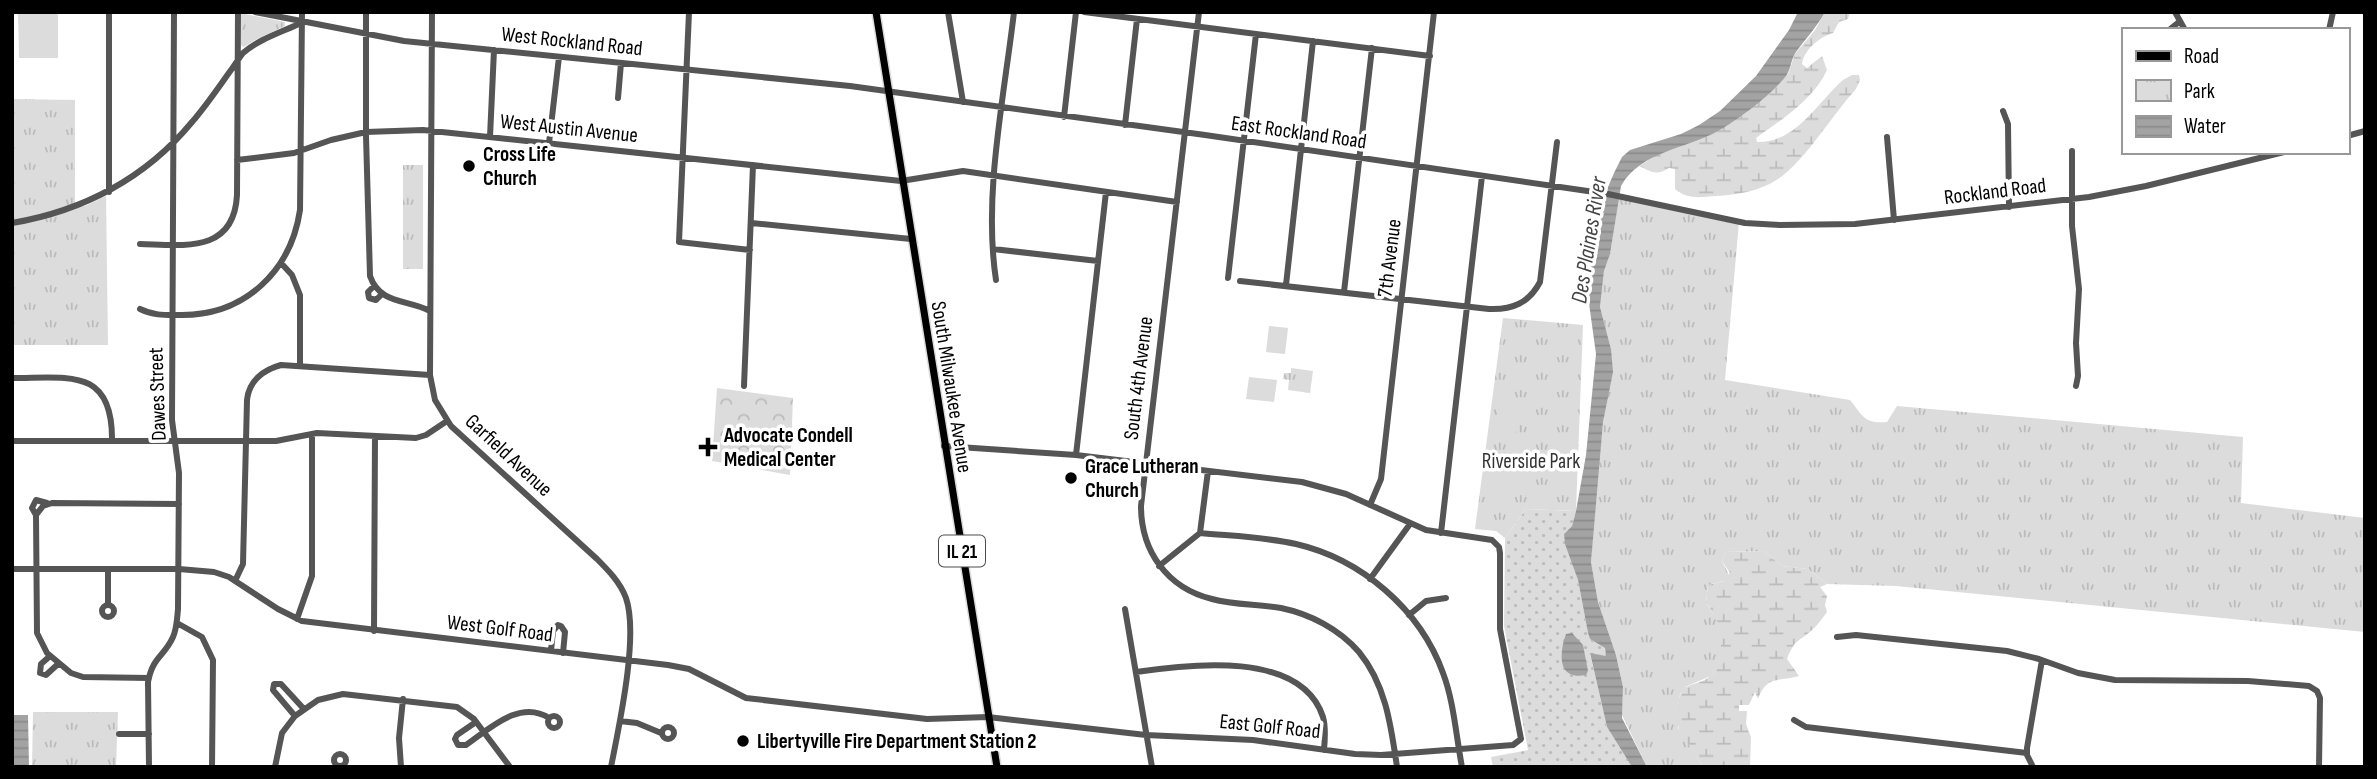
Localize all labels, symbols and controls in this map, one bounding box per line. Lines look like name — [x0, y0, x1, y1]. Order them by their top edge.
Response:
street label: West Rockland Road — [500, 22, 644, 61]
legend — [2122, 28, 2349, 154]
text: Road — [2184, 44, 2219, 69]
text: Park — [2184, 79, 2215, 104]
street label: West Austin Avenue — [499, 109, 639, 148]
street label: East Rockland Road — [1230, 111, 1368, 154]
text: Water — [2184, 114, 2226, 139]
place label: Cross Life Church — [483, 142, 556, 191]
marker: Cross Life Church — [461, 158, 477, 174]
water label: Des Plaines River — [1565, 173, 1613, 305]
street label: Rockland Road — [1943, 173, 2048, 210]
street label: 7th Avenue — [1372, 217, 1407, 299]
street label: South Milwaukee Avenue — [926, 300, 977, 475]
street label: South 4th Avenue — [1119, 315, 1158, 441]
street label: Dawes Street — [143, 347, 172, 441]
street label: Garfield Avenue — [460, 409, 557, 502]
place label: Advocate Condell Medical Center — [723, 423, 853, 472]
marker: Advocate Condell Medical Center — [698, 437, 718, 457]
park label: Riverside Park — [1482, 449, 1580, 474]
place label: Grace Lutheran Church — [1085, 454, 1199, 503]
marker: Grace Lutheran Church — [1063, 470, 1079, 486]
road number: IL 21 — [939, 536, 985, 566]
street label: West Golf Road — [446, 610, 554, 647]
street label: East Golf Road — [1218, 709, 1322, 744]
place label: Libertyville Fire Department Station 2 — [757, 729, 1037, 754]
marker: Libertyville Fire Department Station 2 — [735, 733, 751, 749]

